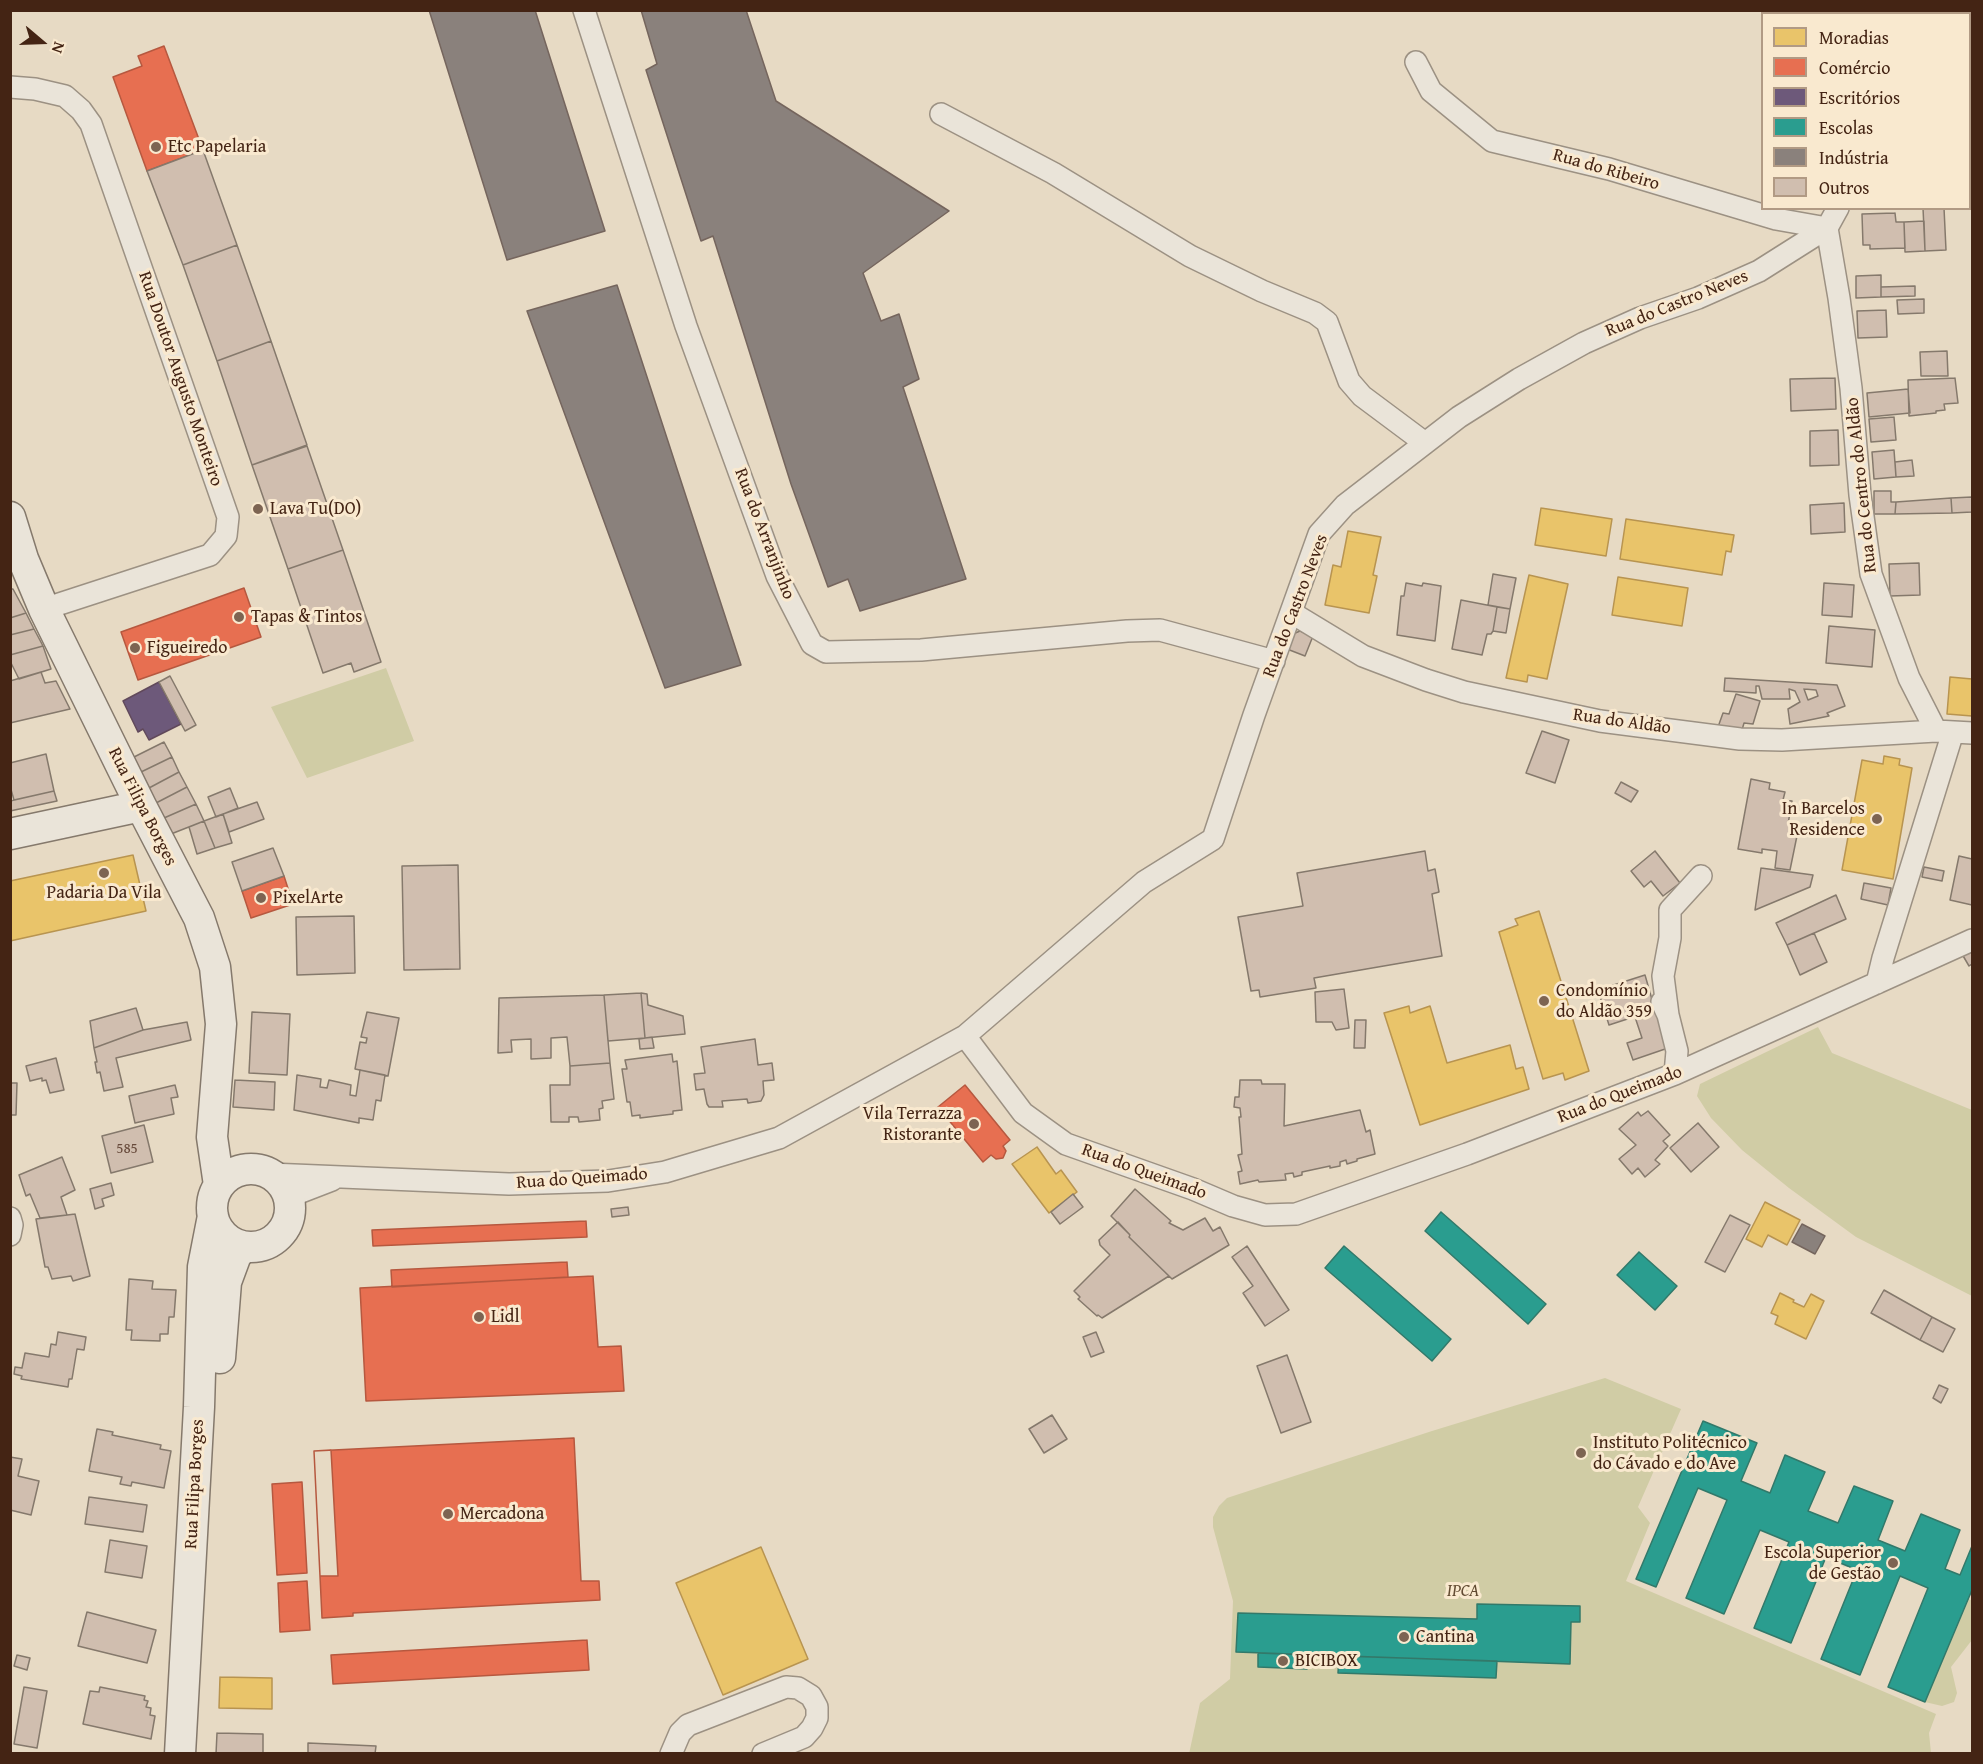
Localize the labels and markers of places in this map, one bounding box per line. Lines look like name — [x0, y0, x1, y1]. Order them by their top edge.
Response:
place label: Etc Papelaria — [168, 136, 266, 158]
marker: Etc Papelaria — [149, 140, 163, 154]
place label: Lava Tu(DO) — [270, 498, 361, 520]
marker: Lava Tu(DO) — [251, 502, 265, 516]
place label: Tapas & Tintos — [251, 606, 362, 628]
marker: Tapas & Tintos — [232, 610, 246, 624]
place label: Figueiredo — [147, 637, 227, 659]
marker: Figueiredo — [128, 641, 142, 655]
place label: In Barcelos Residence — [1782, 798, 1865, 840]
marker: In Barcelos Residence — [1870, 812, 1884, 826]
marker: Padaria Da Vila — [97, 866, 111, 880]
place label: Padaria Da Vila — [46, 882, 162, 904]
place label: PixelArte — [273, 887, 343, 909]
marker: PixelArte — [254, 891, 268, 905]
place label: Condomínio do Aldão 359 — [1556, 980, 1652, 1022]
marker: Condomínio do Aldão 359 — [1537, 994, 1551, 1008]
place label: Vila Terrazza Ristorante — [862, 1103, 962, 1146]
marker: Vila Terrazza Ristorante — [967, 1117, 981, 1131]
place label: Lidl — [491, 1306, 519, 1328]
marker: Lidl — [472, 1310, 486, 1324]
place label: Instituto Politécnico do Cávado e do Ave — [1593, 1432, 1747, 1474]
marker: Instituto Politécnico do Cávado e do Ave — [1574, 1446, 1588, 1460]
place label: Mercadona — [460, 1503, 544, 1525]
marker: Mercadona — [441, 1507, 455, 1521]
place label: Escola Superior de Gestão — [1764, 1542, 1881, 1584]
marker: Escola Superior de Gestão — [1886, 1556, 1900, 1570]
place label: Cantina — [1416, 1626, 1474, 1648]
marker: Cantina — [1397, 1630, 1411, 1644]
place label: BICIBOX — [1295, 1650, 1358, 1672]
marker: BICIBOX — [1276, 1654, 1290, 1668]

